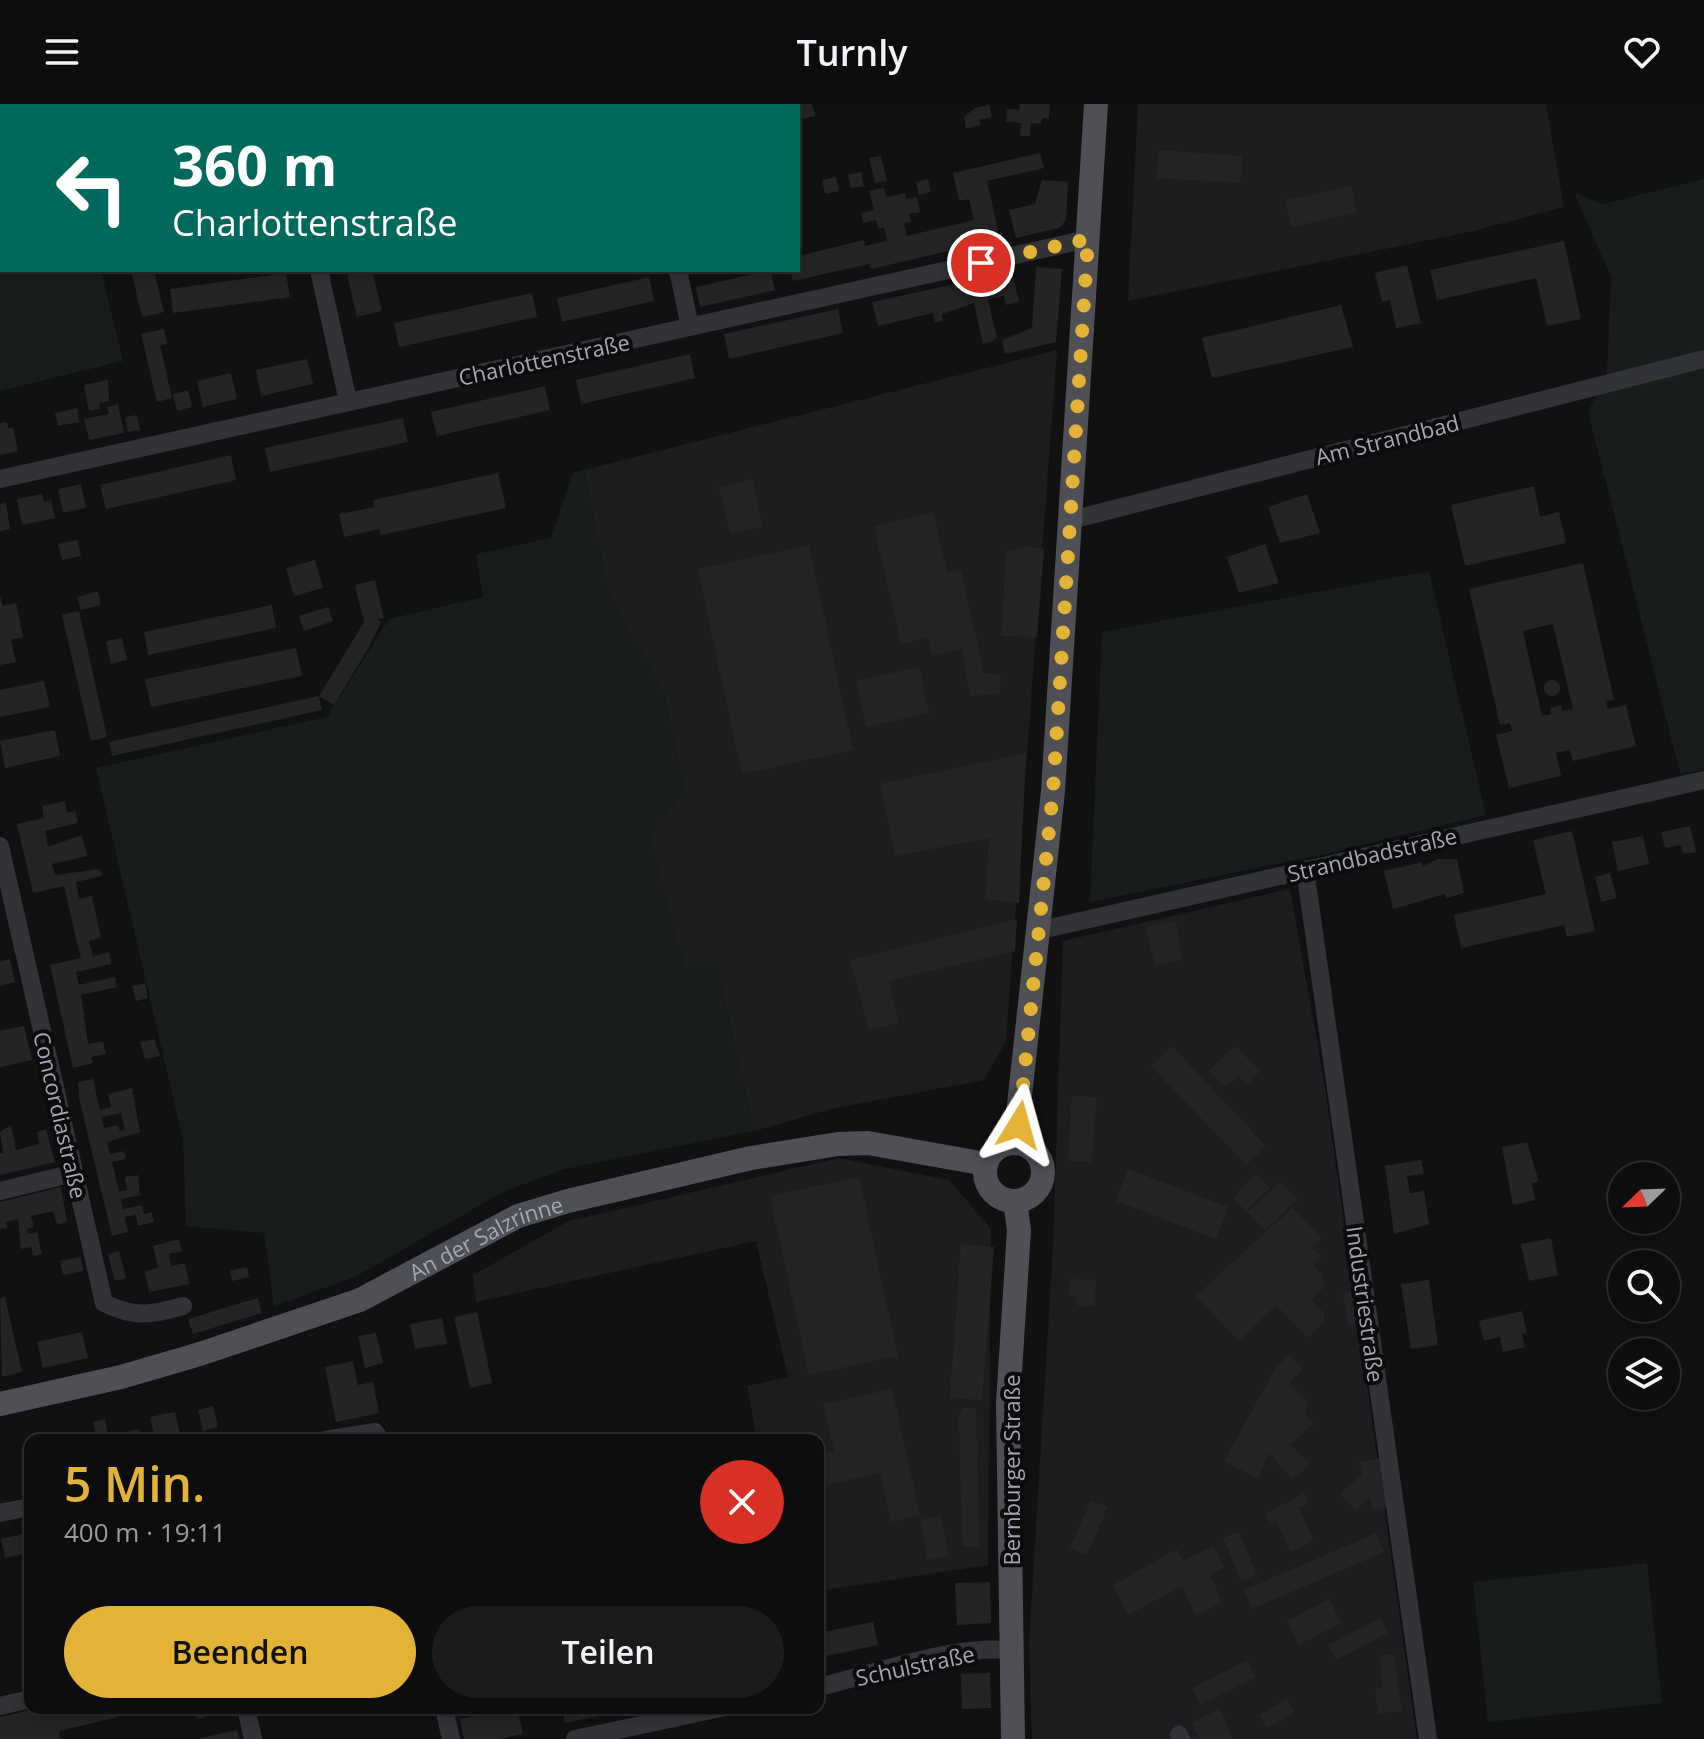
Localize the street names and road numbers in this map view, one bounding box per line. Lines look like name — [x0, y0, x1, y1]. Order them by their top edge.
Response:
street label: Charlottenstraße — [456, 326, 632, 392]
street label: Am Strandbad — [1312, 407, 1462, 471]
street label: Strandbadstraße — [1284, 820, 1460, 888]
street label: Concordiastraße — [27, 1029, 95, 1201]
street label: An der Salzrinne — [403, 1188, 566, 1286]
street label: Industriestraße — [1340, 1224, 1392, 1384]
street label: Bernburger Straße — [996, 1374, 1026, 1566]
street label: Schulstraße — [853, 1638, 977, 1692]

